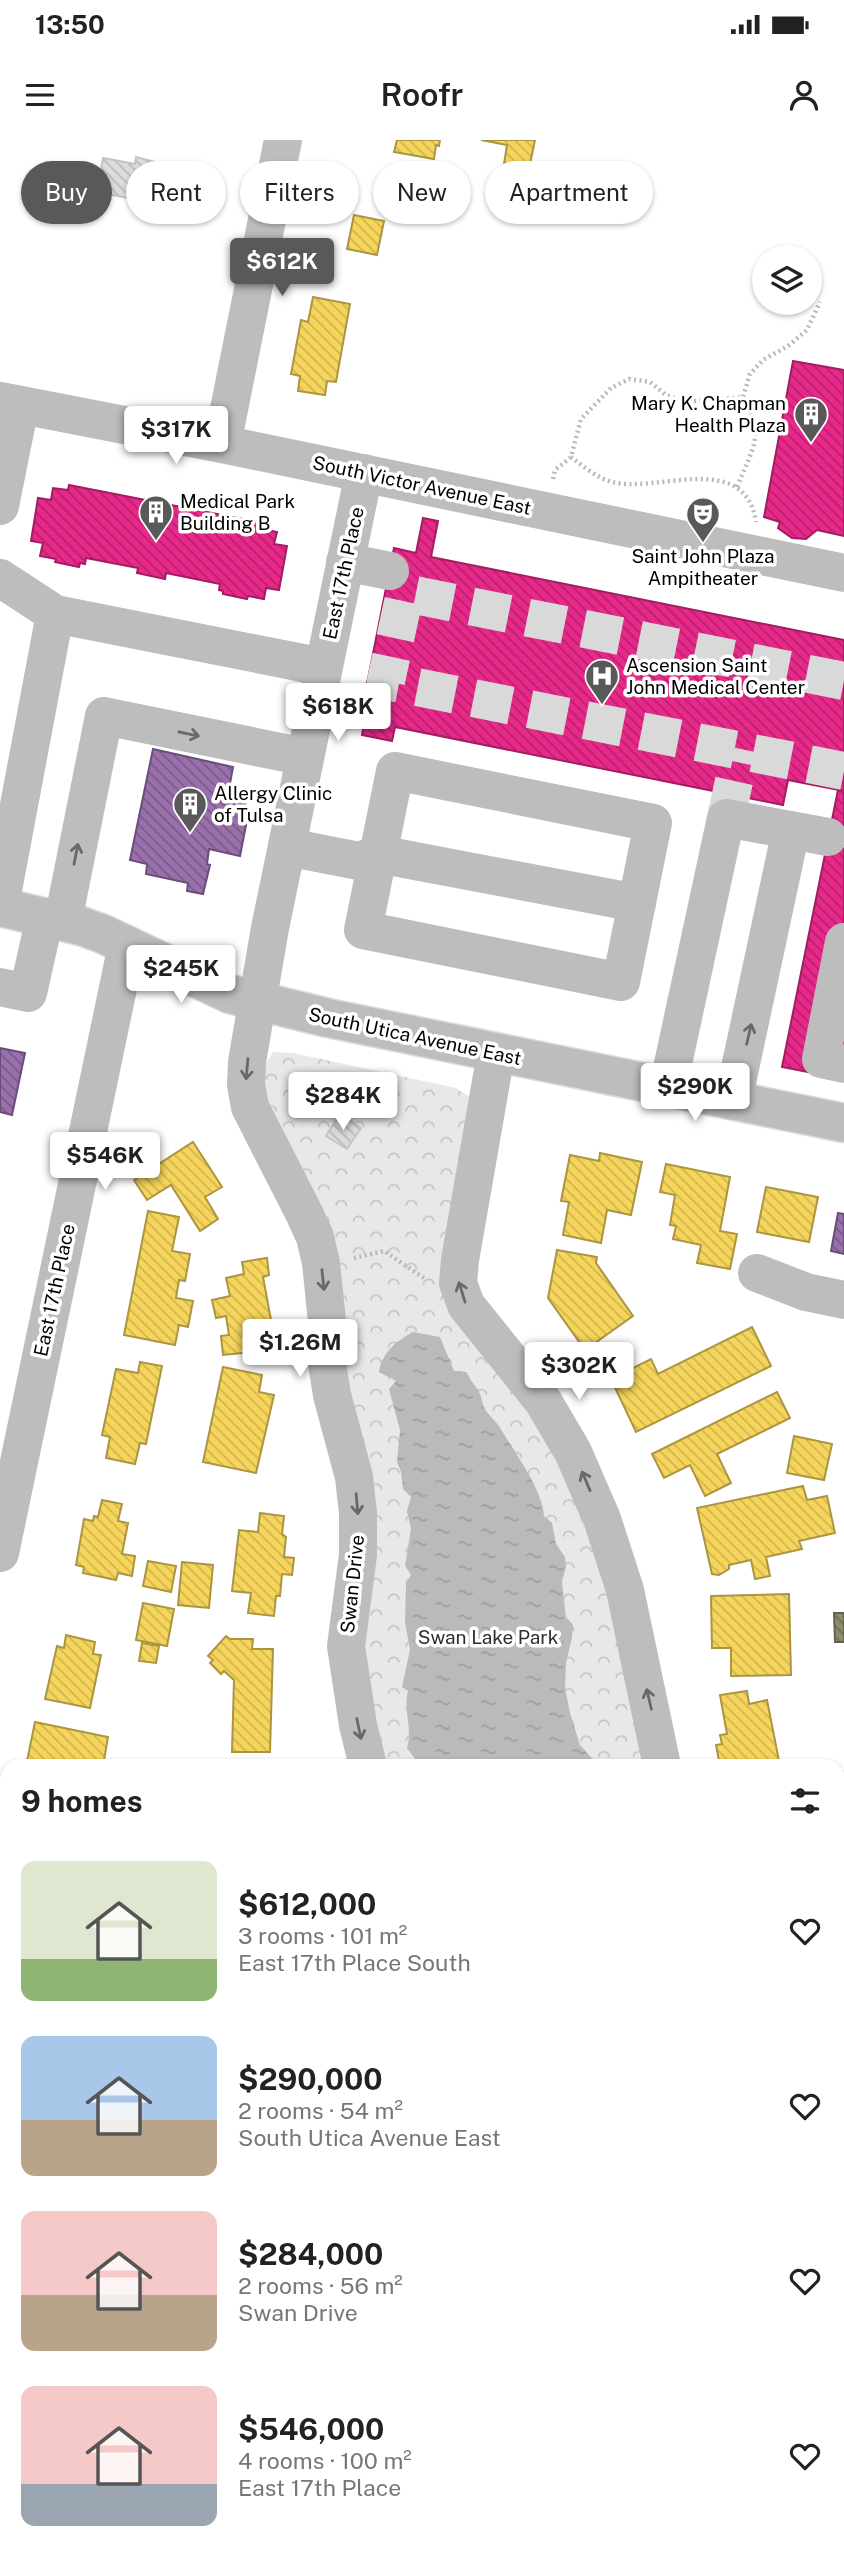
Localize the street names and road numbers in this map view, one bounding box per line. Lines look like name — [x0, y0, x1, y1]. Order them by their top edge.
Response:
street label: South Victor Avenue East — [311, 451, 533, 519]
street label: East 17th Place — [318, 505, 368, 641]
street label: South Utica Avenue East — [307, 1003, 523, 1069]
street label: East 17th Place — [29, 1222, 79, 1358]
street label: Swan Drive — [336, 1534, 368, 1634]

